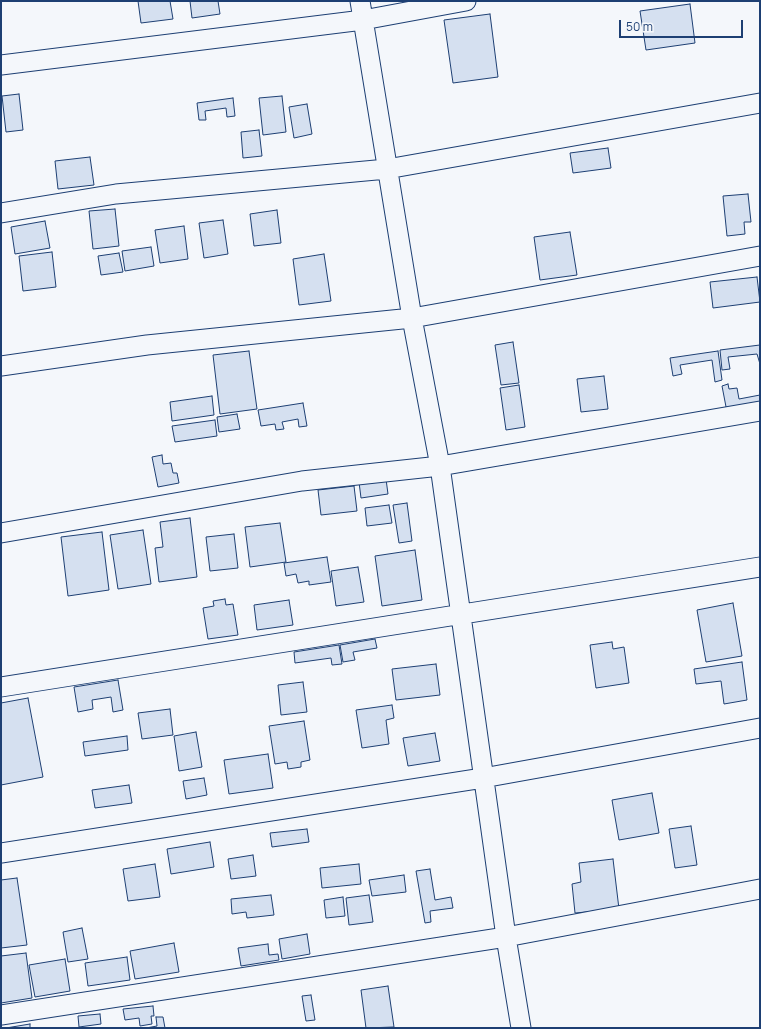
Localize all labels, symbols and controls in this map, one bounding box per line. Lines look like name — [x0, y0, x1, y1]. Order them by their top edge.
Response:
scale bar — [621, 12, 745, 38]
text: 50 m — [626, 18, 653, 35]

